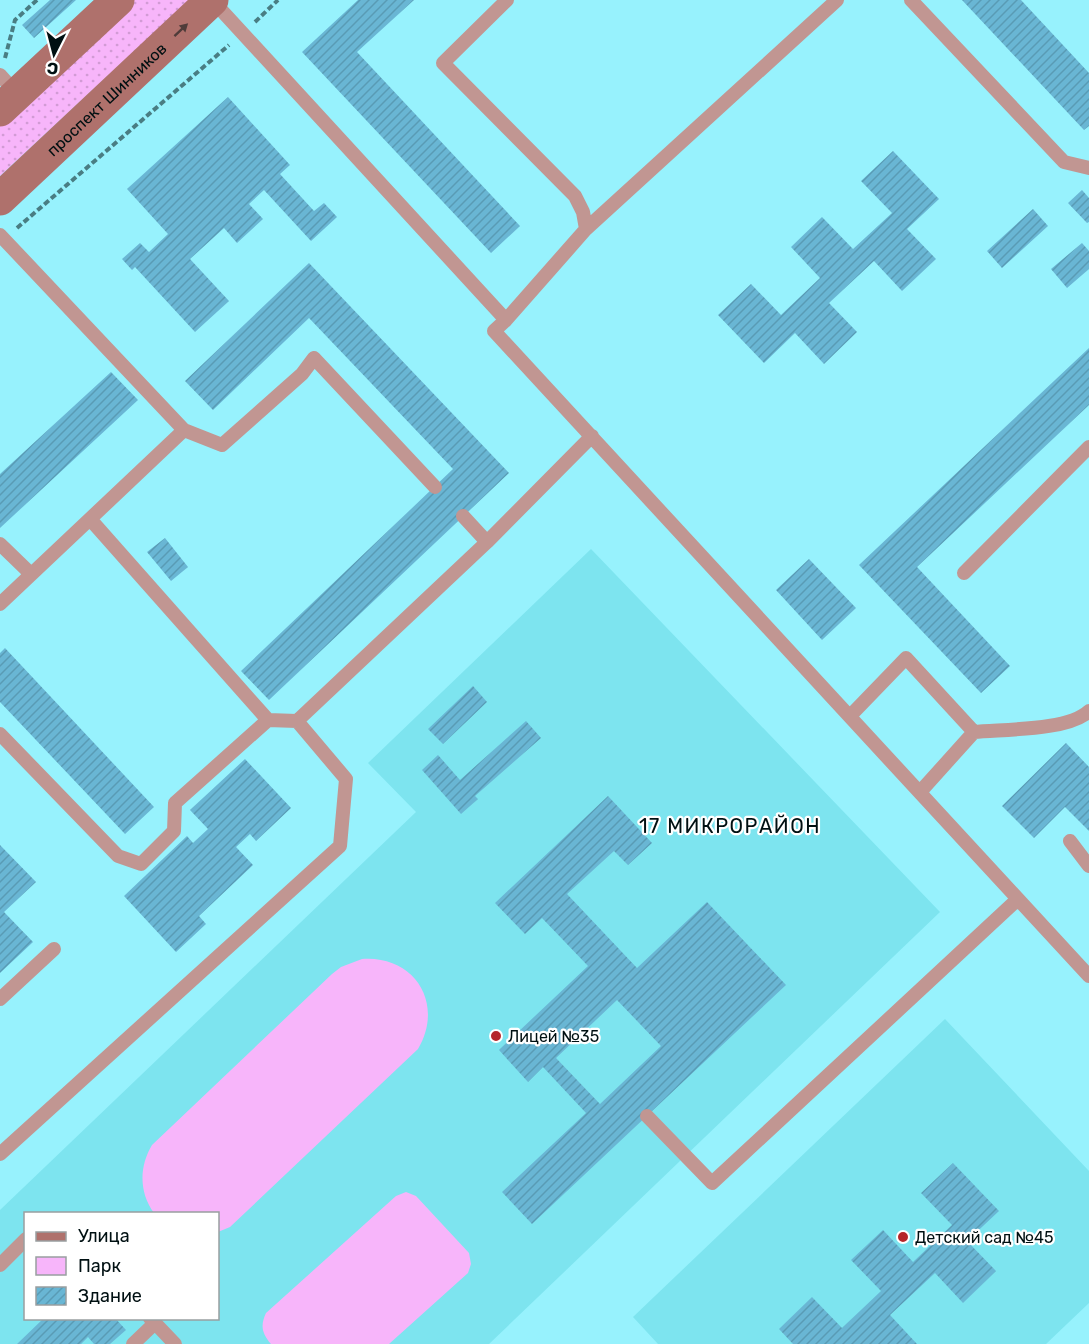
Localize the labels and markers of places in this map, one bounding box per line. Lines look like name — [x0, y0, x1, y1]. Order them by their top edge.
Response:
place label: Лицей №35 — [508, 1027, 599, 1046]
marker: Лицей №35 — [489, 1029, 503, 1043]
place label: Детский сад №45 — [915, 1228, 1053, 1247]
marker: Детский сад №45 — [896, 1230, 910, 1244]

